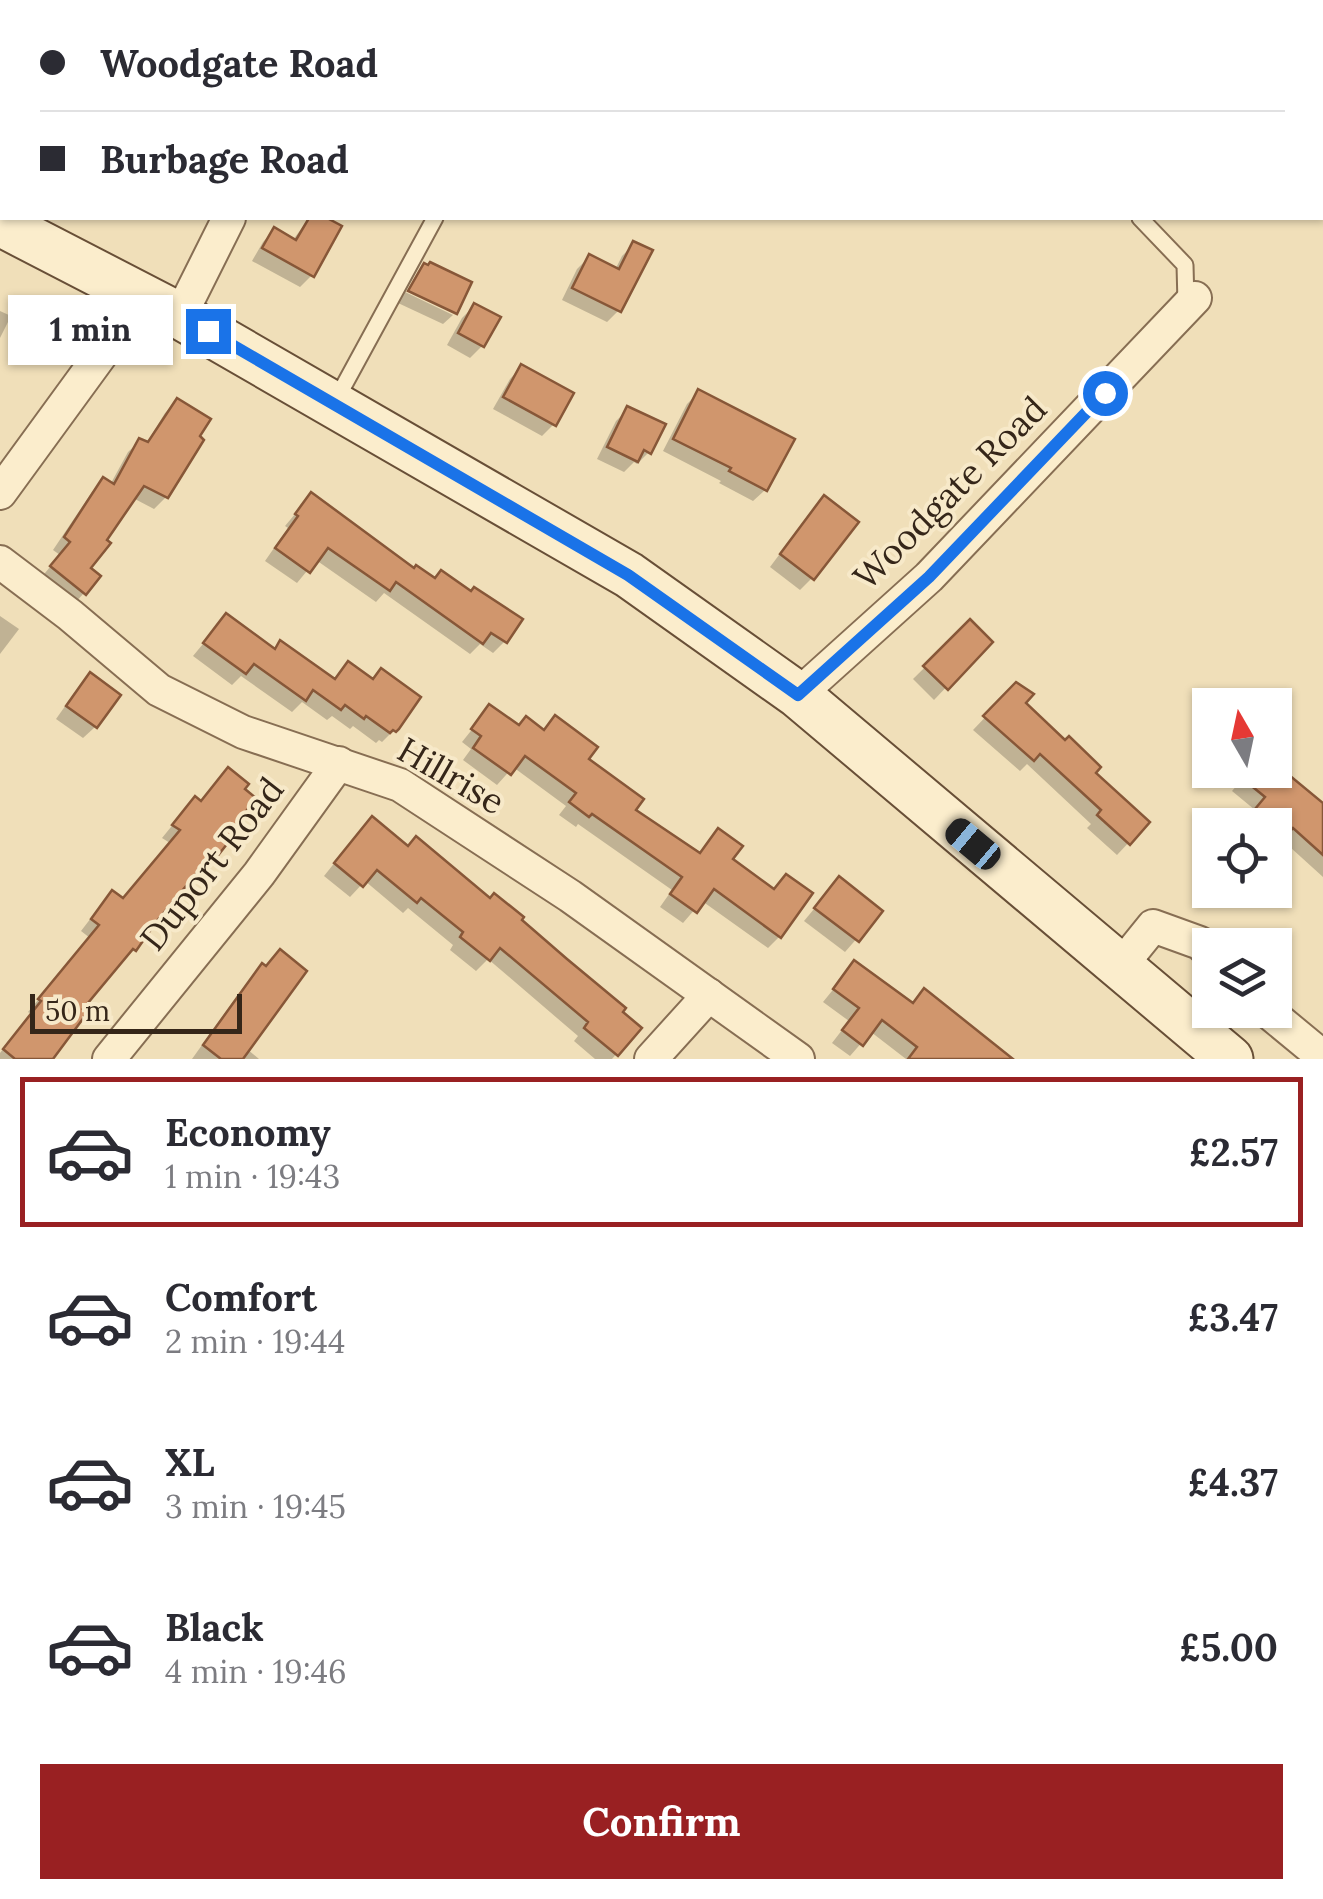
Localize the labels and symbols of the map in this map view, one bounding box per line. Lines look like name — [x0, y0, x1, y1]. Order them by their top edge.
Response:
callout: 1 min — [8, 296, 173, 366]
route end — [186, 309, 231, 354]
route start — [1083, 371, 1128, 416]
street label: Woodgate Road — [843, 386, 1056, 599]
north arrow — [1192, 688, 1292, 788]
street label: Hillrise — [390, 727, 513, 824]
street label: Duport Road — [130, 768, 293, 959]
car — [940, 813, 1006, 875]
scale bar — [30, 989, 242, 1034]

